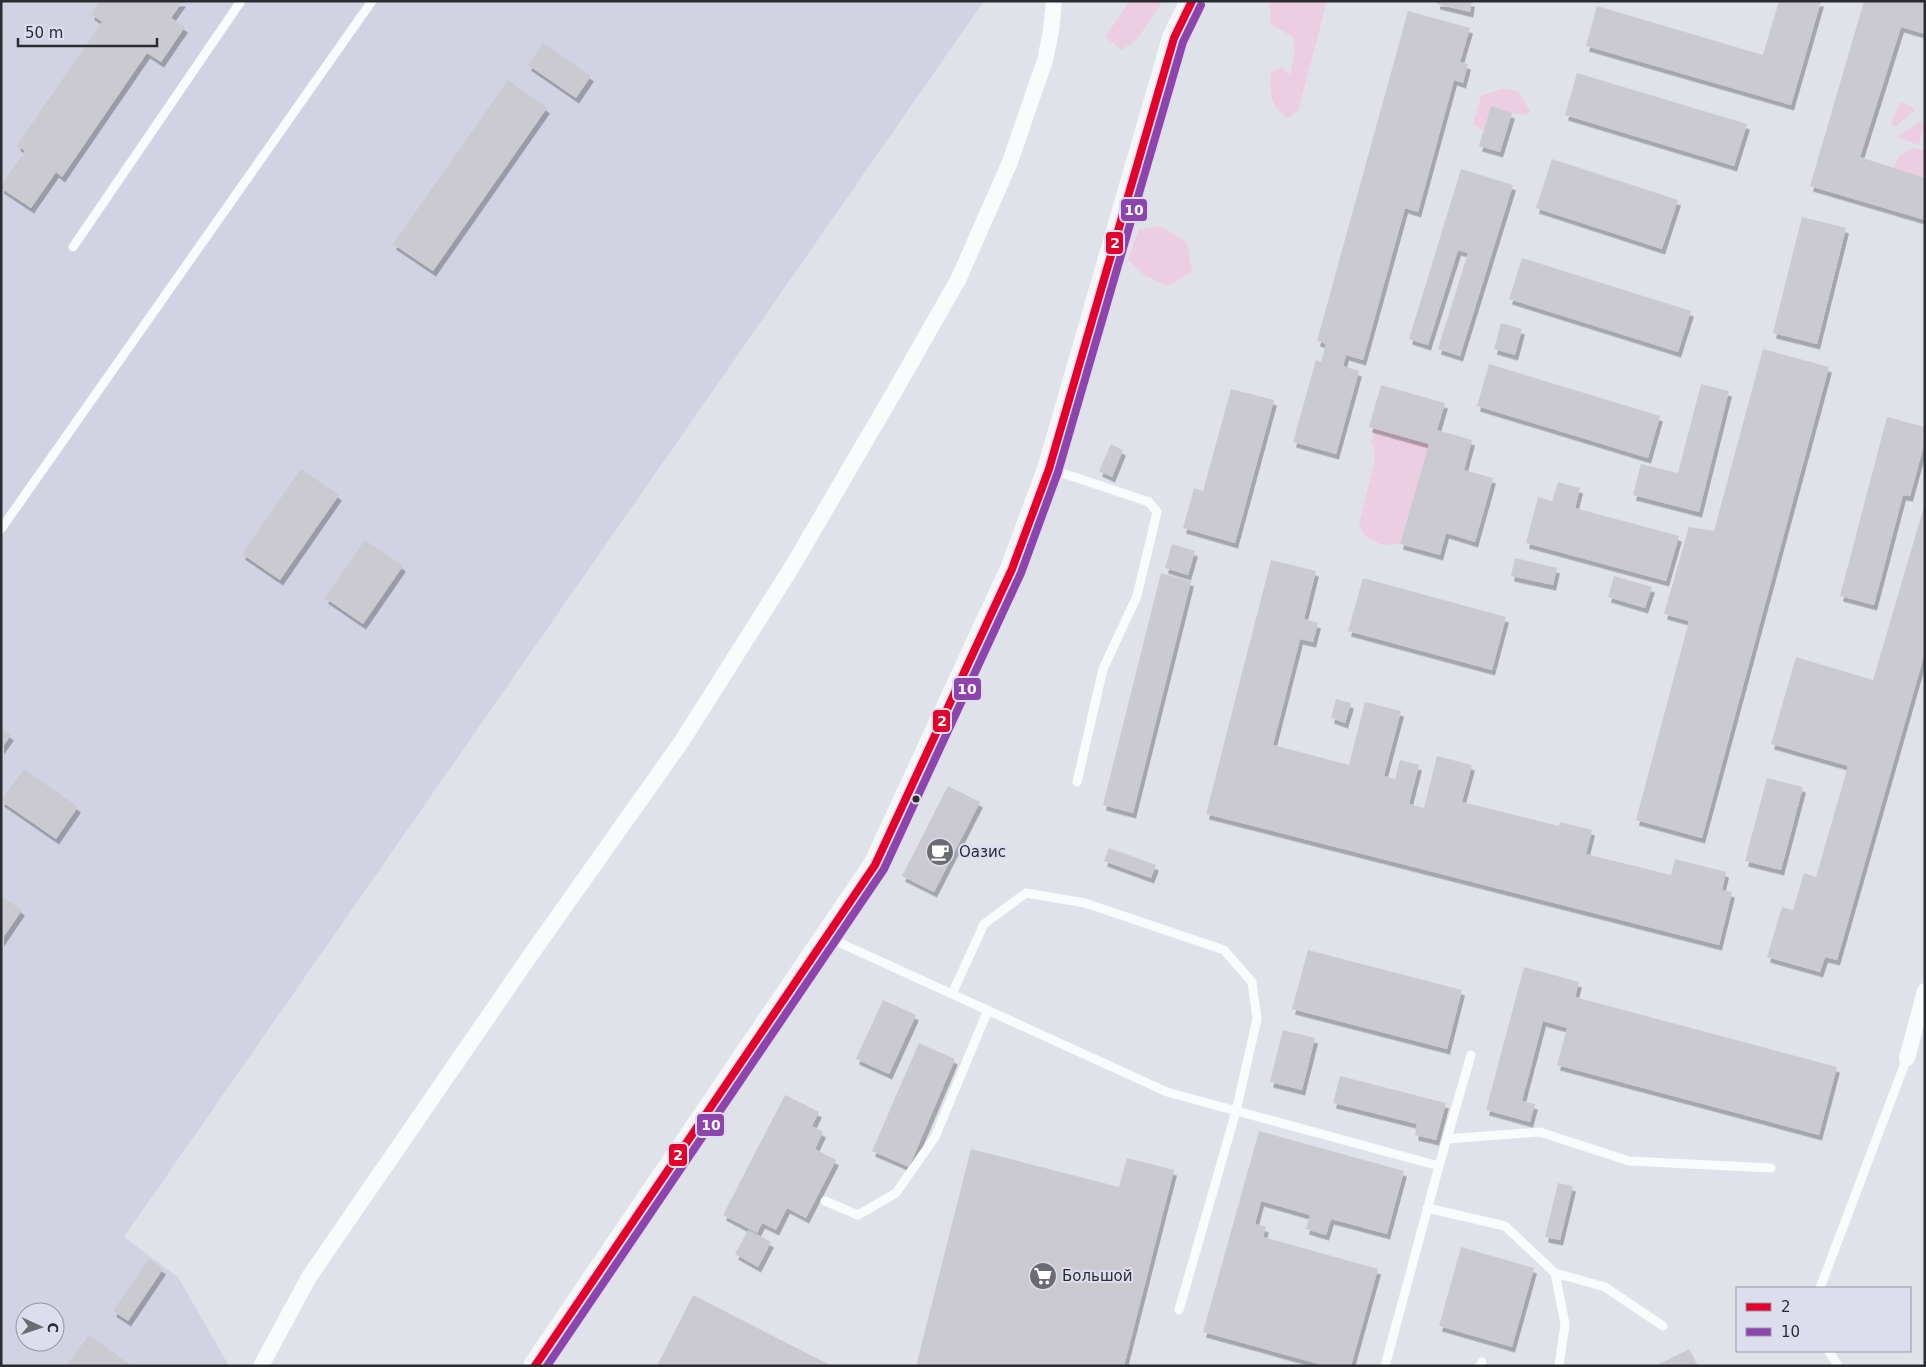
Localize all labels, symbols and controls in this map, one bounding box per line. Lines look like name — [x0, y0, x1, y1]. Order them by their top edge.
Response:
scale bar — [18, 15, 156, 47]
text: 50 m — [25, 24, 63, 42]
line badge: 10 — [1120, 198, 1148, 222]
text: 10 — [1124, 202, 1144, 218]
line badge: 2 — [1105, 231, 1124, 255]
text: 2 — [1110, 235, 1120, 251]
line badge: 10 — [953, 677, 982, 701]
text: 10 — [957, 681, 977, 697]
line badge: 2 — [932, 709, 951, 733]
text: 2 — [937, 713, 947, 729]
unlabelled marker — [911, 794, 921, 804]
cafe icon: Оазис — [925, 837, 955, 867]
place label: Оазис — [959, 843, 1006, 861]
line badge: 10 — [696, 1113, 725, 1137]
text: 10 — [701, 1117, 721, 1133]
line badge: 2 — [668, 1143, 688, 1167]
text: 2 — [673, 1147, 683, 1163]
supermarket icon: Большой — [1028, 1261, 1058, 1291]
place label: Большой — [1062, 1267, 1133, 1285]
legend — [1736, 1287, 1911, 1352]
text: 2 — [1781, 1298, 1791, 1316]
north arrow — [15, 1302, 65, 1352]
text: С — [45, 1322, 61, 1333]
text: 10 — [1781, 1323, 1800, 1341]

